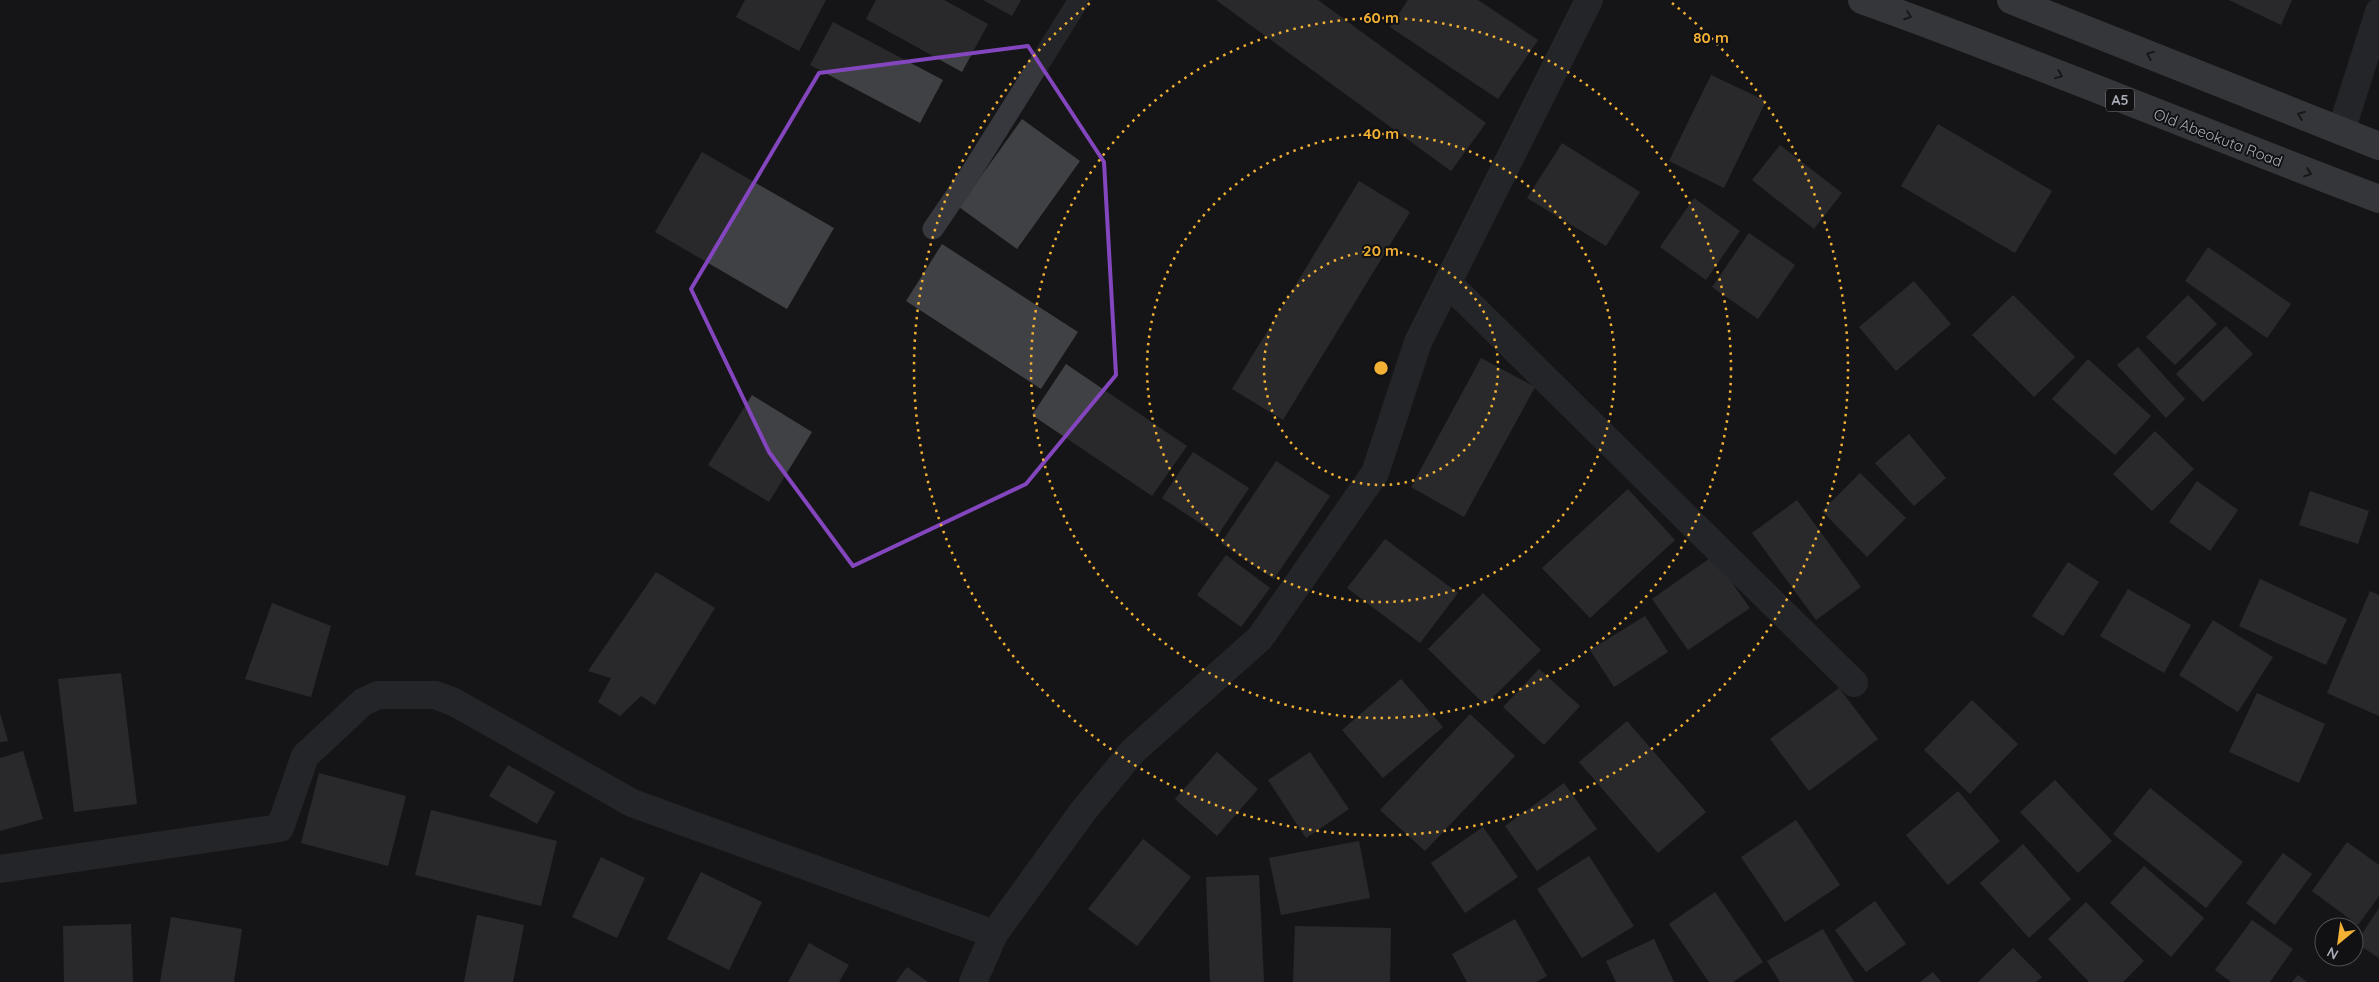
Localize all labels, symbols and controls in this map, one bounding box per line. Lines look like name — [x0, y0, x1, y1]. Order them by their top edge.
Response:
text: 60 m — [1363, 8, 1399, 27]
one-way arrow — [1903, 10, 1911, 20]
text: 80 m — [1693, 28, 1729, 47]
one-way arrow — [2146, 51, 2155, 61]
one-way arrow — [2054, 69, 2063, 80]
road number: A5 — [2106, 88, 2134, 112]
street label: Old Abeokuta Road — [2151, 104, 2285, 171]
one-way arrow — [2297, 111, 2306, 121]
text: 40 m — [1363, 124, 1399, 143]
one-way arrow — [2303, 167, 2312, 177]
text: 20 m — [1363, 241, 1399, 260]
centre of rings — [1372, 359, 1390, 377]
north arrow — [2314, 917, 2364, 967]
text: N — [2324, 943, 2342, 964]

